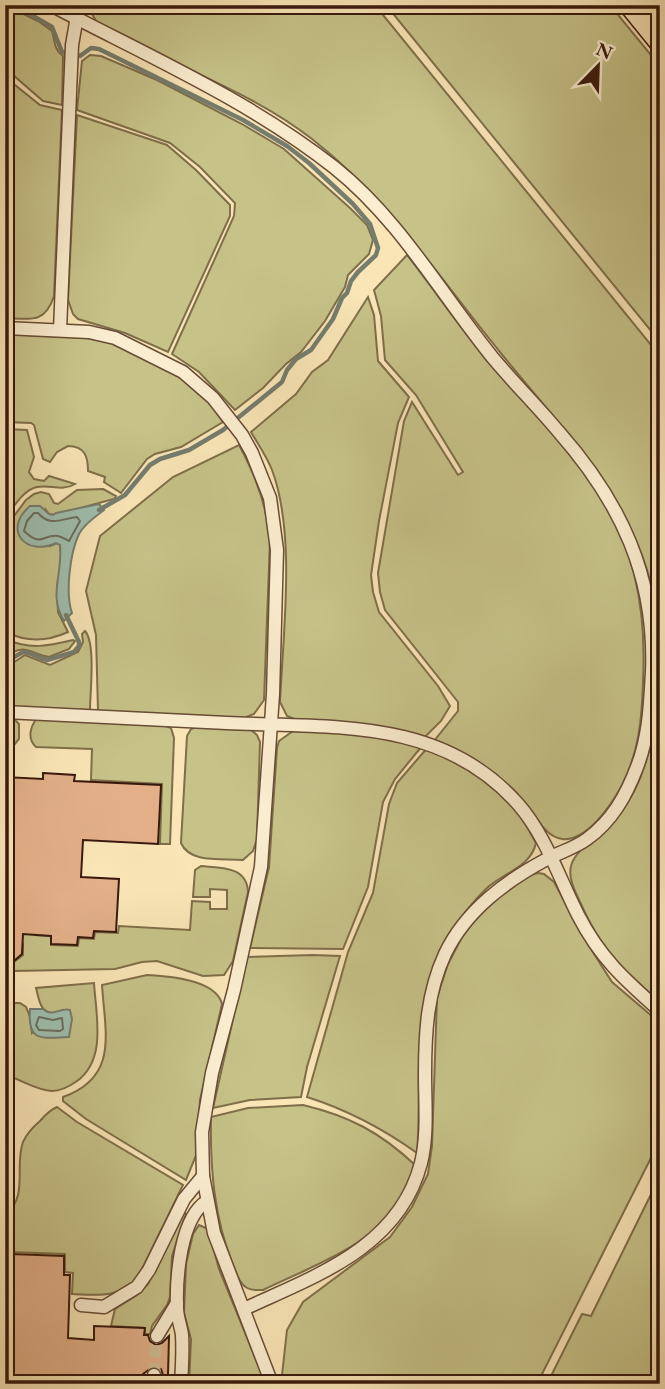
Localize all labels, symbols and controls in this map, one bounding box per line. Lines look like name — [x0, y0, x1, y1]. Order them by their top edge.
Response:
north arrow — [564, 32, 634, 102]
text: N — [592, 36, 617, 66]

